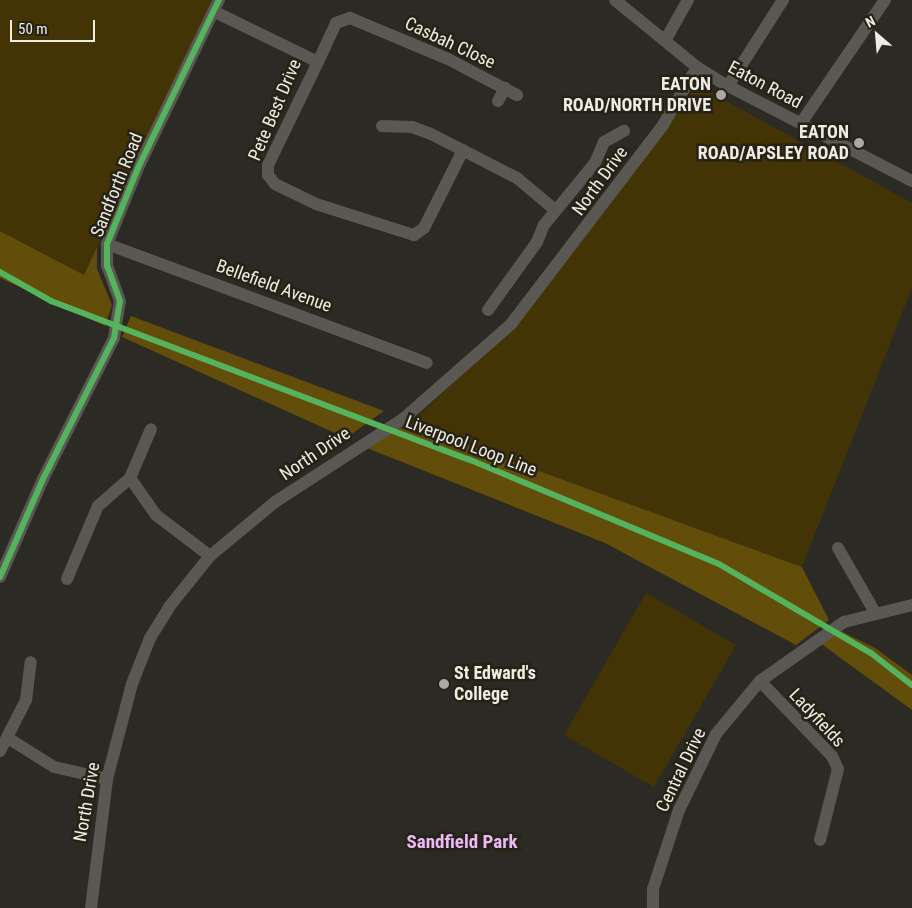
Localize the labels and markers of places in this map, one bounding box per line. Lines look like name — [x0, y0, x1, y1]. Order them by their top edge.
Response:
place label: EATON ROAD/NORTH DRIVE — [563, 74, 711, 116]
marker: EATON ROAD/NORTH DRIVE — [715, 89, 727, 101]
place label: EATON ROAD/APSLEY ROAD — [698, 122, 849, 164]
marker: EATON ROAD/APSLEY ROAD — [853, 137, 865, 149]
place label: St Edward's College — [454, 663, 536, 706]
marker: St Edward's College — [438, 678, 450, 690]

